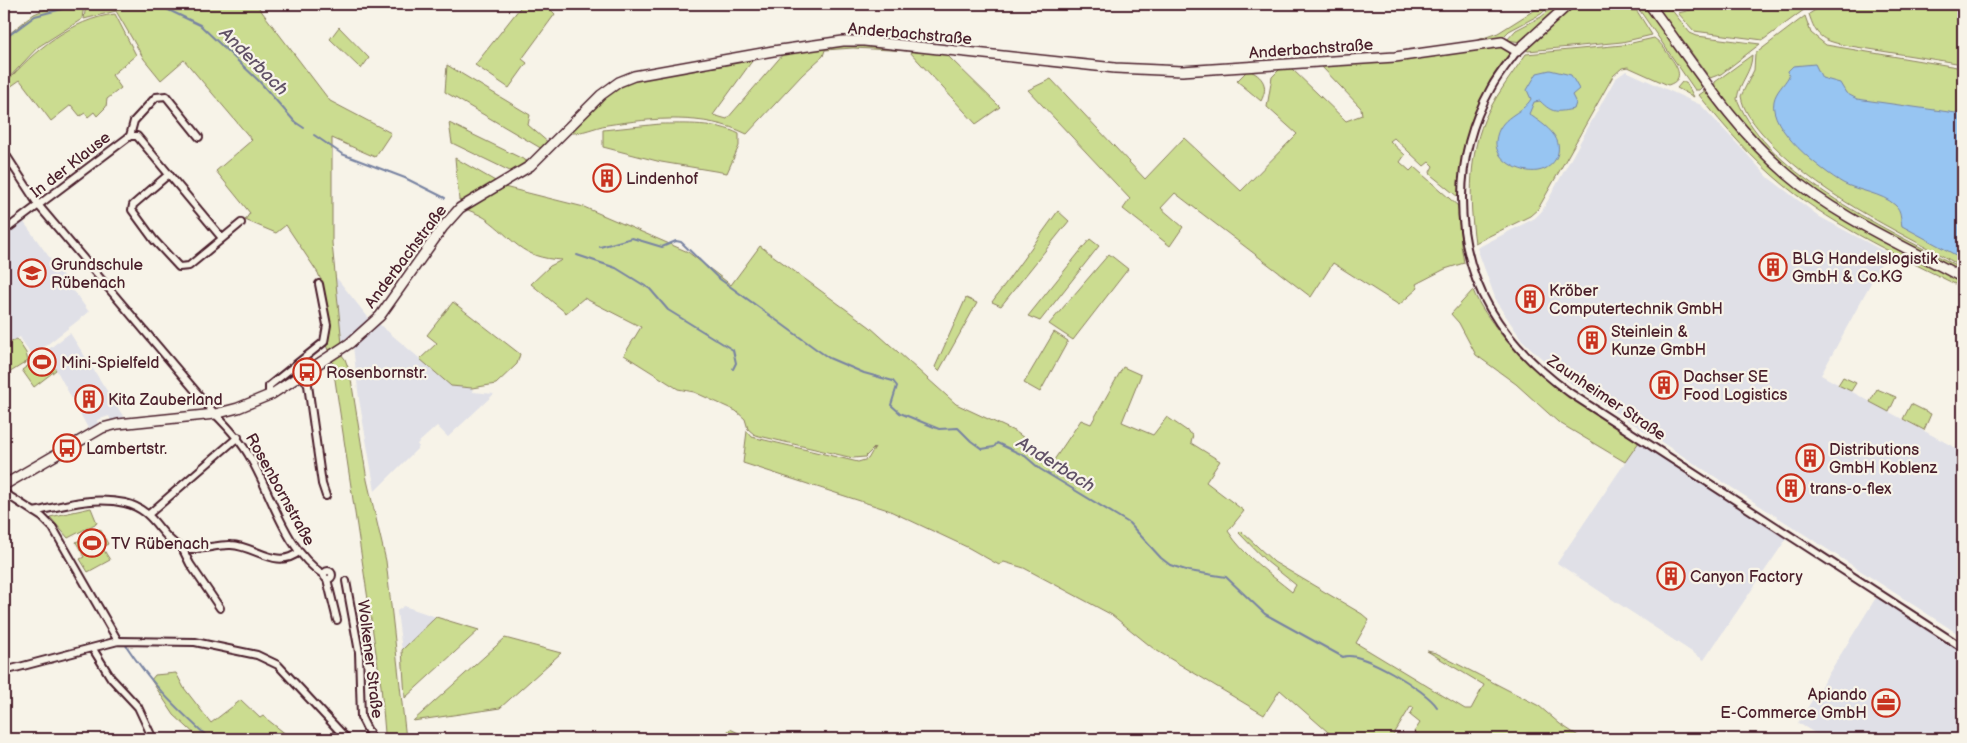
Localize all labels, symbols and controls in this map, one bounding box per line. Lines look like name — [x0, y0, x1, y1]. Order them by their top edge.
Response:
street label: Anderbachstraße — [847, 20, 973, 49]
water label: Anderbach — [214, 22, 292, 100]
street label: Anderbachstraße — [1248, 36, 1374, 63]
street label: In der Klause — [27, 128, 115, 202]
building icon: Lindenhof — [592, 163, 622, 193]
place label: Lindenhof — [626, 170, 699, 189]
street label: Anderbachstraße — [361, 201, 452, 312]
place label: BLG Handelslogistik GmbH & Co.KG — [1792, 250, 1938, 287]
building icon: BLG Handelslogistik GmbH & Co.KG — [1758, 252, 1788, 282]
place label: Grundschule Rübenach — [51, 256, 143, 293]
school or university icon: Grundschule Rübenach — [17, 258, 47, 288]
place label: Kröber Computertechnik GmbH — [1549, 282, 1723, 319]
building icon: Kröber Computertechnik GmbH — [1515, 284, 1545, 314]
place label: Steinlein & Kunze GmbH — [1611, 323, 1706, 360]
building icon: Steinlein & Kunze GmbH — [1577, 325, 1607, 355]
sports icon: Mini-Spielfeld — [27, 347, 57, 377]
street label: Zaunheimer Straße — [1542, 351, 1669, 445]
place label: Mini-Spielfeld — [61, 354, 159, 373]
bus stop icon: Rosenbornstr. — [292, 357, 322, 387]
place label: Rosenbornstr. — [326, 364, 427, 383]
place label: Dachser SE Food Logistics — [1683, 368, 1788, 405]
building icon: Dachser SE Food Logistics — [1649, 370, 1679, 400]
building icon: Kita Zauberland — [74, 384, 104, 414]
place label: Kita Zauberland — [108, 391, 223, 410]
street label: Rosenbornstraße — [241, 430, 319, 550]
water label: Anderbach — [1012, 432, 1099, 497]
bus stop icon: Lambertstr. — [52, 433, 82, 463]
place label: Lambertstr. — [86, 440, 167, 459]
place label: Distributions GmbH Koblenz — [1829, 441, 1938, 478]
building icon: Distributions GmbH Koblenz — [1795, 443, 1825, 473]
building icon: trans-o-flex — [1776, 473, 1806, 503]
place label: trans-o-flex — [1810, 480, 1892, 499]
sports icon: TV Rübenach — [77, 528, 107, 558]
place label: TV Rübenach — [111, 535, 209, 554]
building icon: Canyon Factory — [1656, 561, 1686, 591]
place label: Canyon Factory — [1690, 568, 1803, 587]
street label: Wolkener Straße — [353, 599, 386, 720]
place label: Apiando E-Commerce GmbH — [1720, 686, 1867, 723]
office icon: Apiando E-Commerce GmbH — [1871, 688, 1901, 718]

